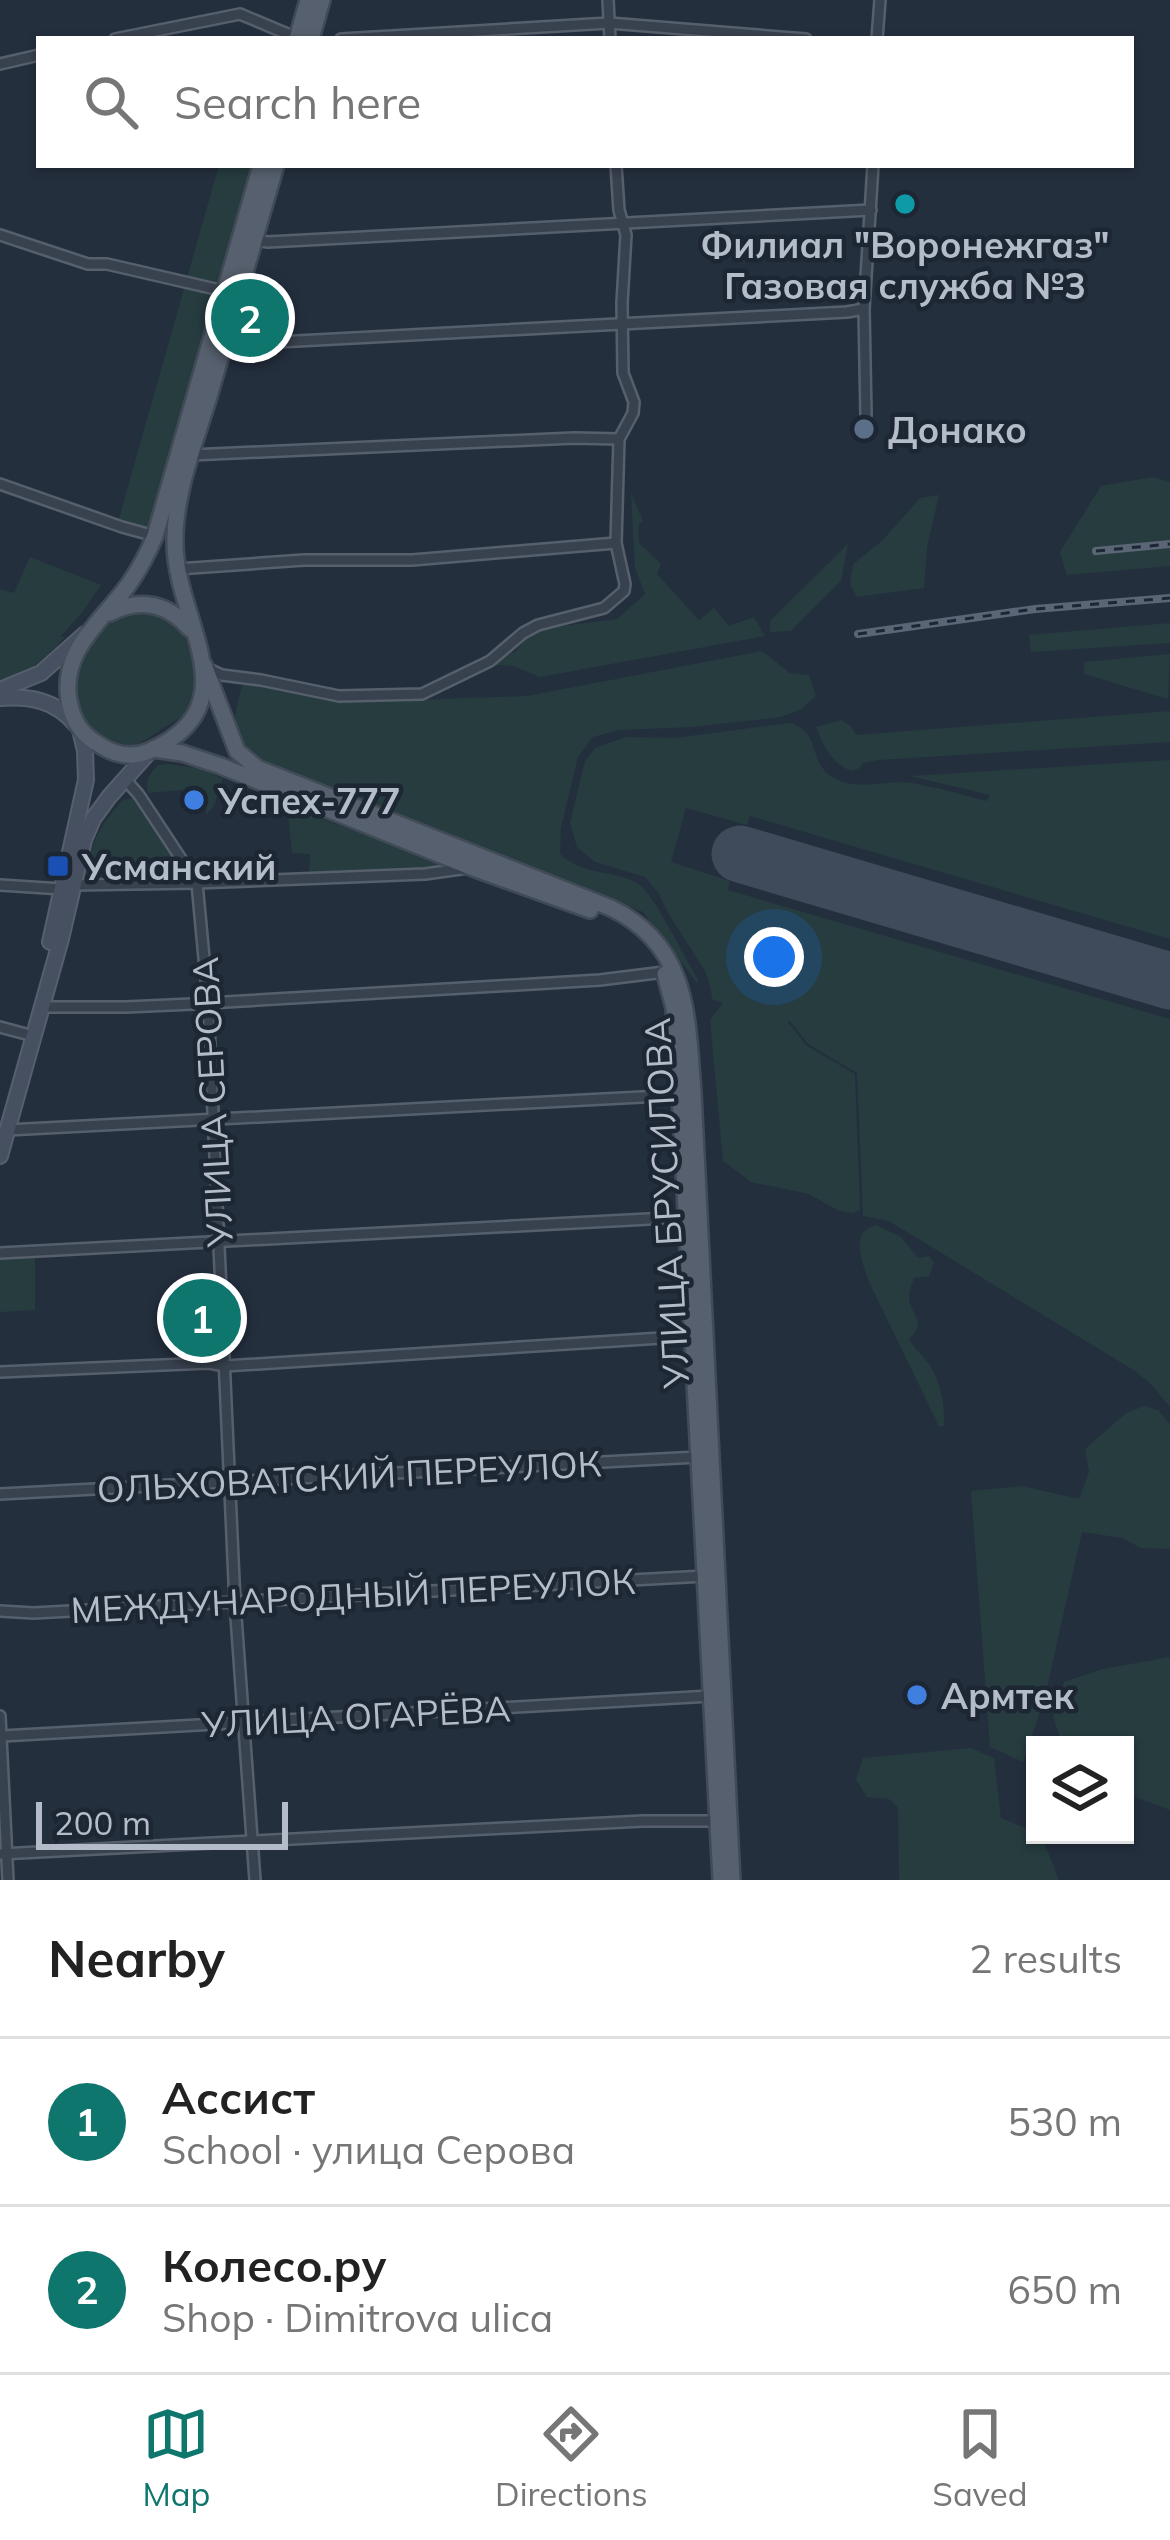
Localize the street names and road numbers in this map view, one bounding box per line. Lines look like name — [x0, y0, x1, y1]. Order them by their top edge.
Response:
street label: УЛИЦА СЕРОВА — [182, 956, 242, 1249]
street label: УЛИЦА БРУСИЛОВА — [634, 1017, 698, 1390]
street label: ОЛЬХОВАТСКИЙ ПЕРЕУЛОК — [96, 1440, 603, 1512]
street label: МЕЖДУНАРОДНЫЙ ПЕРЕУЛОК — [70, 1558, 637, 1632]
street label: УЛИЦА ОГАРЁВА — [199, 1685, 512, 1747]

